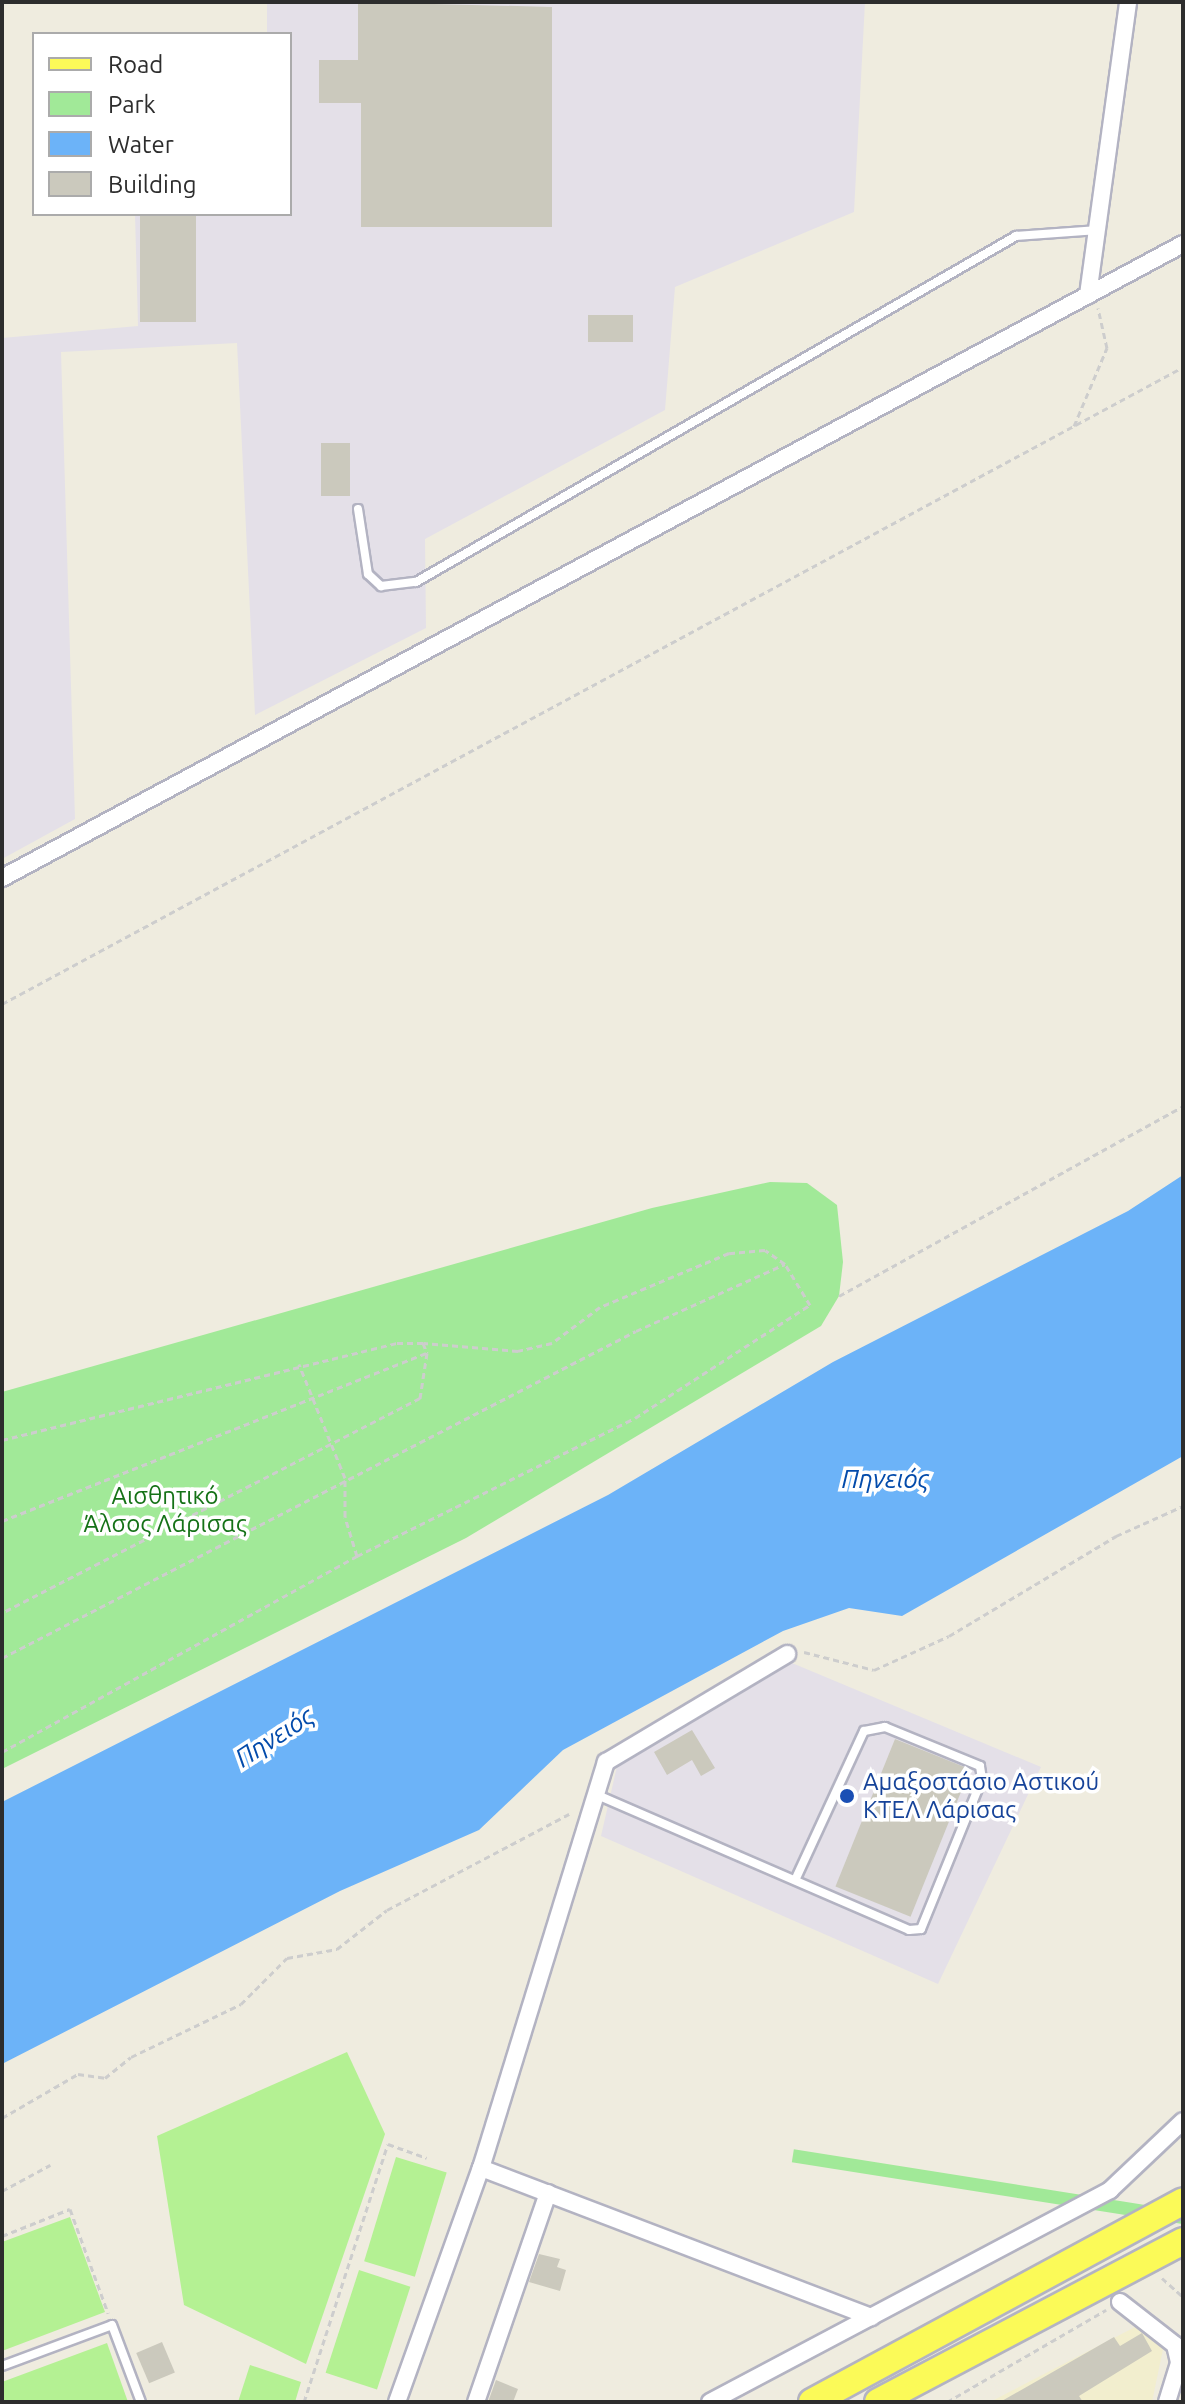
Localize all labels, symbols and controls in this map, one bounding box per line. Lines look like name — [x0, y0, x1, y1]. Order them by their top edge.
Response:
legend — [32, 32, 292, 216]
text: Road — [108, 51, 163, 78]
text: Park — [108, 91, 156, 118]
text: Water — [108, 131, 174, 158]
text: Building — [108, 171, 196, 198]
water label: Πηνειός — [841, 1463, 929, 1495]
park label: Αισθητικό Άλσος Λάρισας — [83, 1482, 247, 1538]
water label: Πηνειός — [229, 1700, 319, 1774]
place label: Αμαξοστάσιο Αστικού ΚΤΕΛ Λάρισας — [863, 1768, 1099, 1824]
marker: Αμαξοστάσιο Αστικού ΚΤΕΛ Λάρισας — [838, 1787, 856, 1805]

